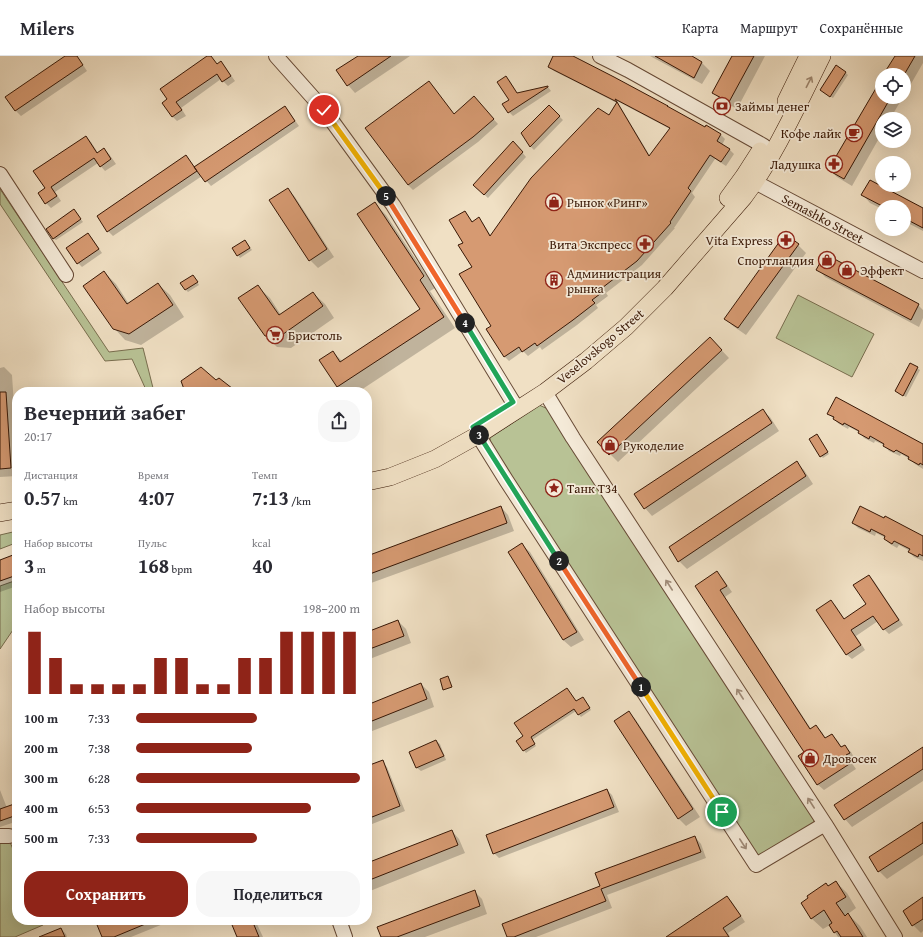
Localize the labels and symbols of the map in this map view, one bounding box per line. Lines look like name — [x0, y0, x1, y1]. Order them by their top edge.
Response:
one-way arrow — [806, 76, 813, 88]
pin — [307, 93, 341, 127]
bank icon: Займы денег — [712, 96, 732, 116]
place label: Займы денег — [735, 97, 810, 116]
cafe icon: Кофе лайк — [844, 123, 864, 143]
place label: Кофе лайк — [781, 124, 841, 143]
pharmacy icon: Ладушка — [824, 154, 844, 174]
place label: Ладушка — [770, 155, 822, 174]
pin: 5 — [376, 186, 396, 206]
street label: Semashko Street — [778, 189, 867, 248]
shop icon: Рынок «Ринг» — [544, 192, 564, 212]
place label: Рынок «Ринг» — [567, 193, 648, 212]
pharmacy icon: Vita Express — [776, 230, 796, 250]
place label: Vita Express — [705, 231, 773, 250]
pharmacy icon: Вита Экспресс — [635, 234, 655, 254]
place label: Вита Экспресс — [550, 235, 632, 254]
shop icon: Спортландия — [817, 250, 837, 270]
place label: Спортландия — [737, 251, 814, 270]
shop icon: Эффект — [837, 260, 857, 280]
place label: Эффект — [860, 261, 905, 280]
place label: Администрация рынка — [567, 264, 662, 298]
building icon: Администрация рынка — [544, 270, 564, 290]
street label: Veselovskogo Street — [553, 304, 648, 389]
pin: 4 — [455, 313, 475, 333]
supermarket icon: Бристоль — [265, 325, 285, 345]
place label: Бристоль — [288, 326, 342, 345]
pin: 3 — [469, 425, 489, 445]
shop icon: Рукоделие — [600, 435, 620, 455]
place label: Рукоделие — [623, 436, 684, 455]
place icon: Танк T34 — [544, 478, 564, 498]
place label: Танк T34 — [567, 479, 618, 498]
pin: 2 — [549, 551, 569, 571]
one-way arrow — [664, 579, 672, 591]
pin: 1 — [631, 677, 651, 697]
one-way arrow — [735, 688, 744, 699]
shop icon: Дровосек — [800, 748, 820, 768]
place label: Дровосек — [822, 749, 877, 768]
pin — [705, 795, 739, 829]
one-way arrow — [806, 797, 815, 808]
one-way arrow — [739, 838, 747, 849]

